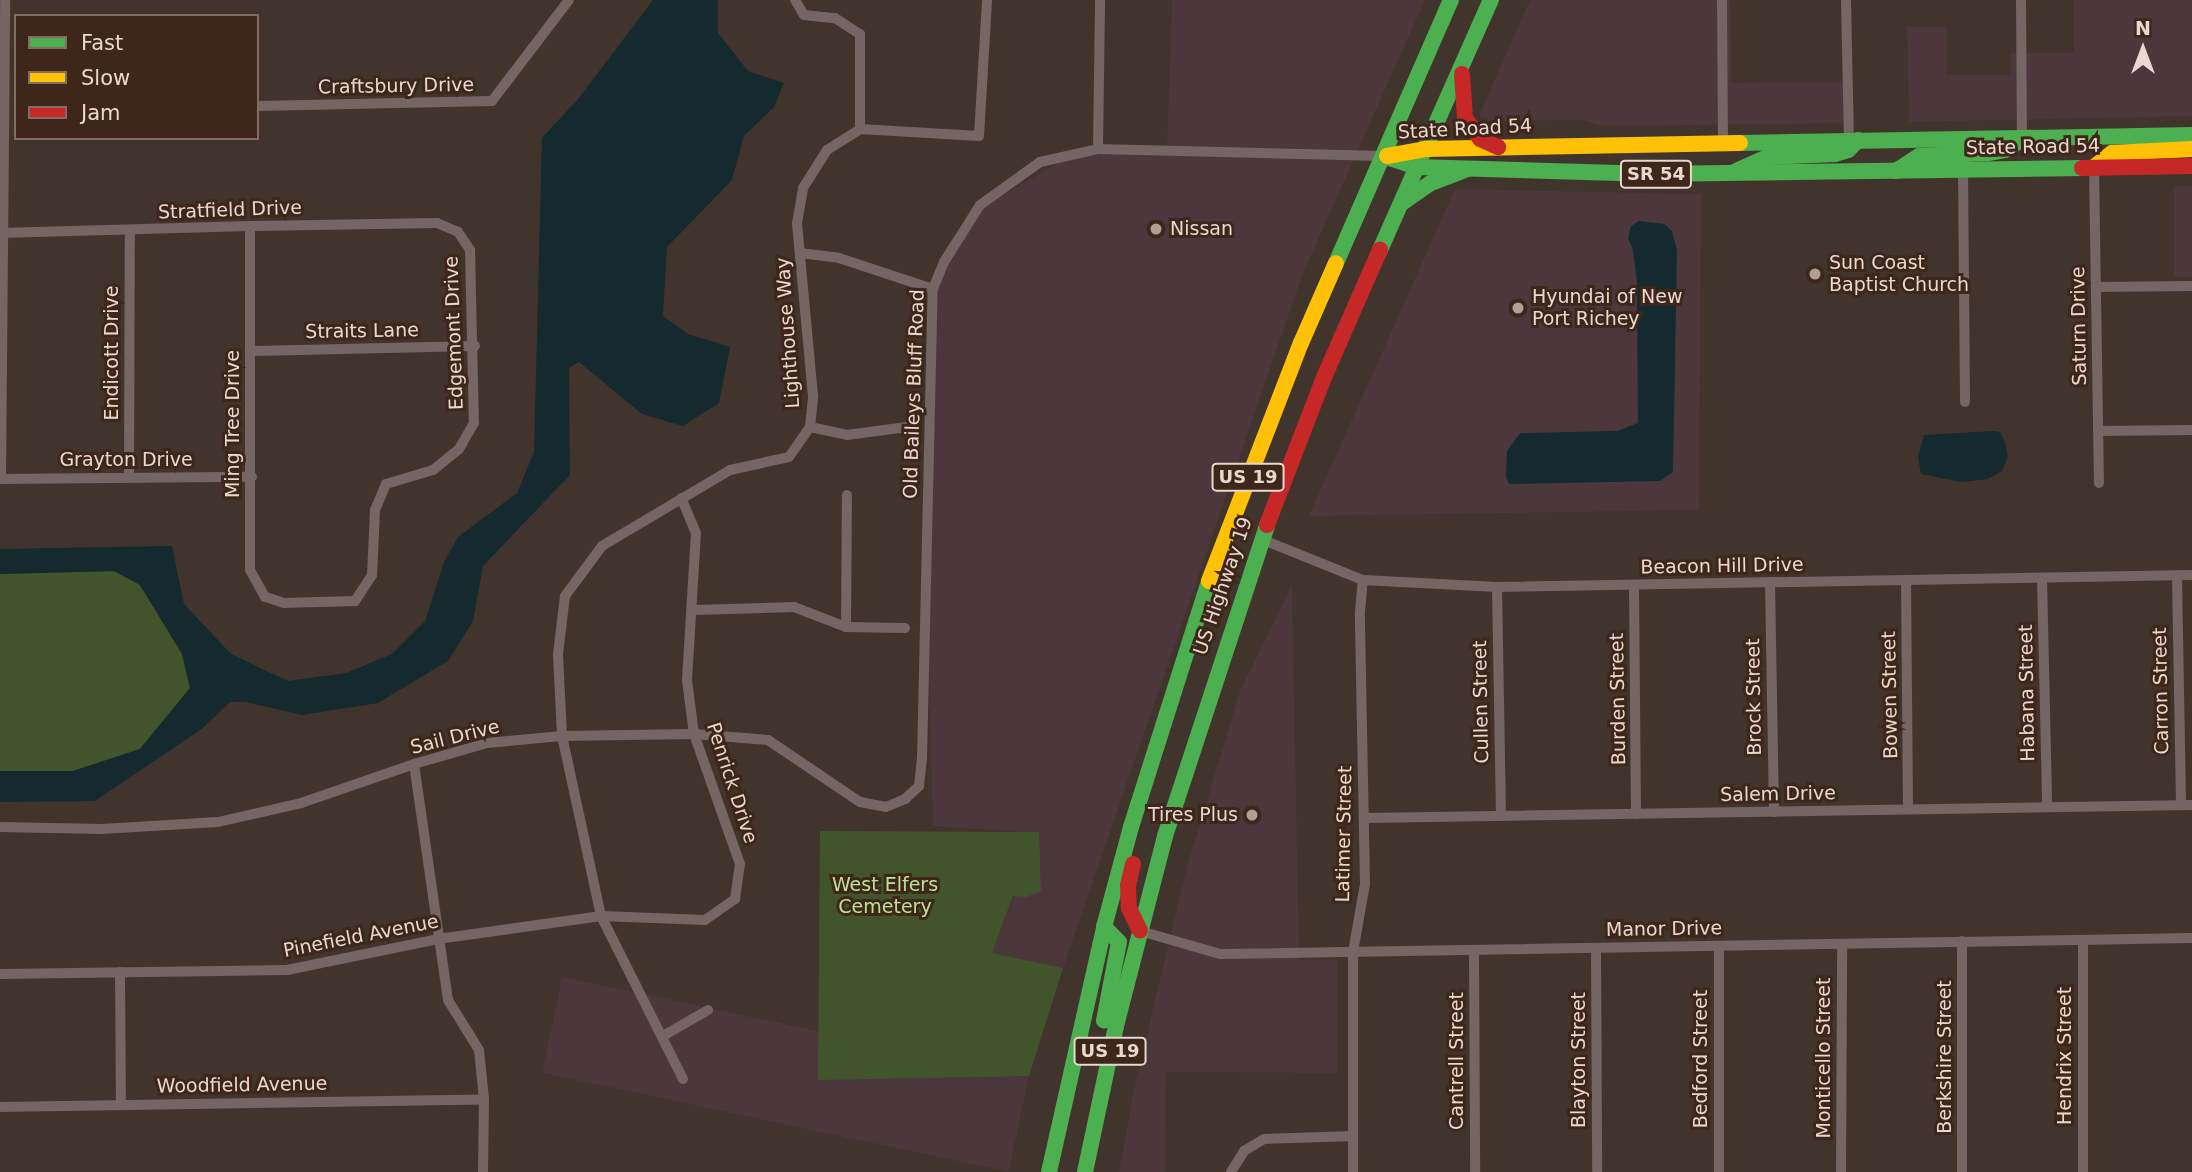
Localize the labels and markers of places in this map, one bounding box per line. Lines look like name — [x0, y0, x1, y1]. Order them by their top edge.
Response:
place label: Nissan — [1170, 218, 1233, 240]
marker: Nissan — [1148, 221, 1164, 237]
place label: Sun Coast Baptist Church — [1829, 252, 1969, 296]
marker: Sun Coast Baptist Church — [1807, 266, 1823, 282]
place label: Hyundai of New Port Richey — [1532, 286, 1682, 330]
marker: Hyundai of New Port Richey — [1510, 300, 1526, 316]
place label: Tires Plus — [1148, 804, 1238, 826]
marker: Tires Plus — [1244, 807, 1260, 823]

